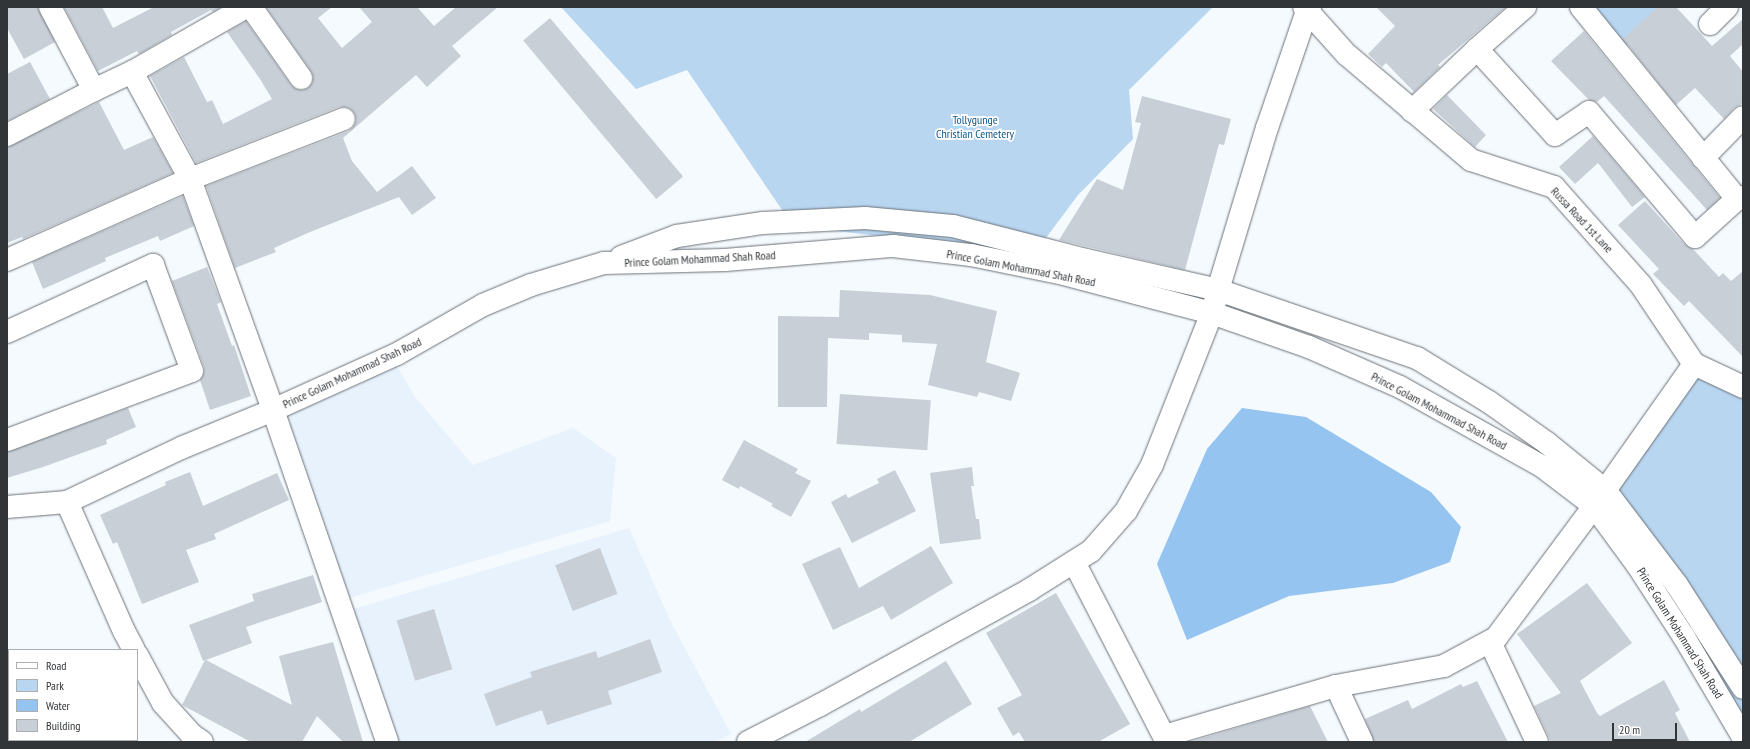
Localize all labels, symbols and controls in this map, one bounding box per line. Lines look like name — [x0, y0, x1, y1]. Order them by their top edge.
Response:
park label: Tollygunge Christian Cemetery — [936, 113, 1014, 141]
street label: Russa Road 1st Lane — [1548, 184, 1616, 256]
street label: Prince Golam Mohammad Shah Road — [945, 246, 1097, 290]
street label: Prince Golam Mohammad Shah Road — [624, 248, 776, 270]
street label: Prince Golam Mohammad Shah Road — [280, 334, 424, 412]
street label: Prince Golam Mohammad Shah Road — [1369, 369, 1509, 453]
street label: Prince Golam Mohammad Shah Road — [1634, 565, 1726, 701]
legend — [8, 649, 138, 741]
text: Road — [46, 658, 66, 673]
text: Park — [46, 678, 64, 693]
text: Water — [46, 698, 70, 713]
scale bar — [1614, 715, 1679, 741]
text: Building — [46, 718, 81, 733]
text: 20 m — [1619, 722, 1640, 737]

